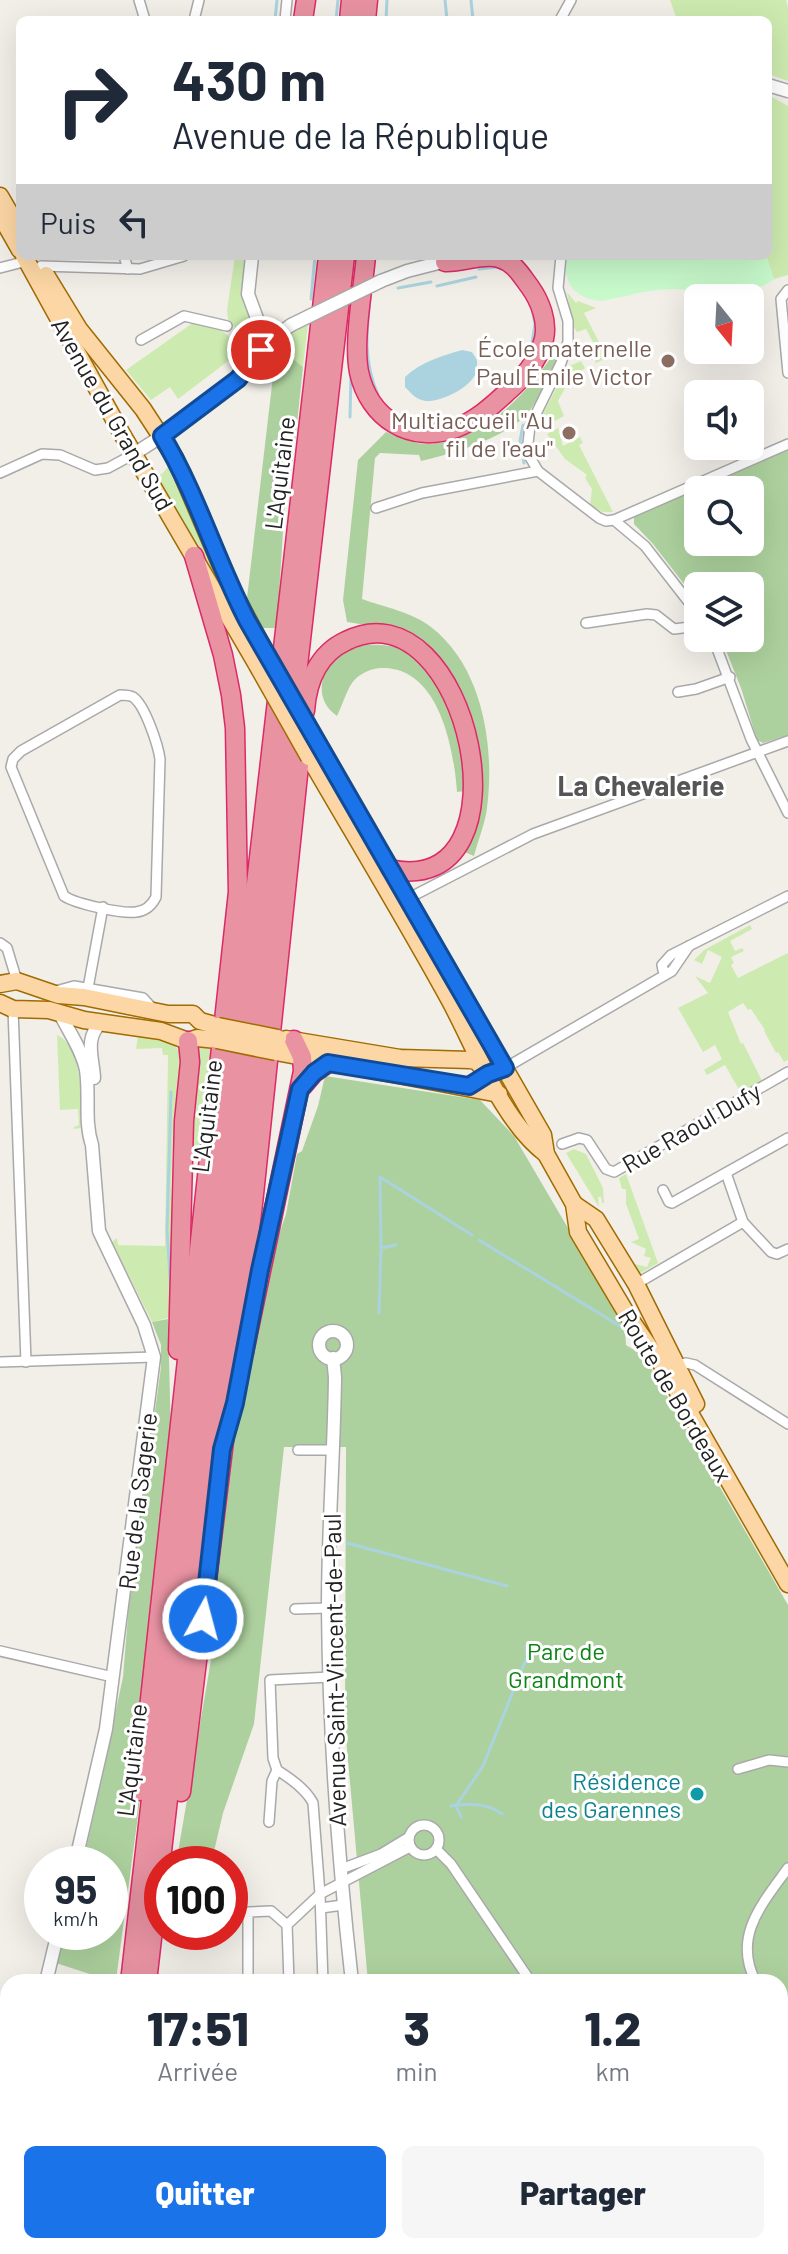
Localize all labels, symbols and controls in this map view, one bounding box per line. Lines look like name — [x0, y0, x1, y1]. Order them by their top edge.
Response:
text: 430 m — [172, 45, 326, 112]
icon: right — [40, 48, 144, 152]
text: Avenue de la République — [172, 113, 549, 156]
icon: left — [112, 200, 156, 244]
text: Puis — [40, 204, 96, 240]
north arrow — [684, 284, 764, 364]
map controls — [684, 284, 764, 652]
street label: Avenue du Grand Sud — [46, 312, 180, 516]
pin — [227, 316, 295, 384]
icon: arrive — [239, 328, 283, 372]
place label: École maternelle Paul Émile Victor — [476, 333, 652, 390]
marker: École maternelle Paul Émile Victor — [659, 352, 677, 370]
button: sound — [684, 380, 764, 460]
place label: Multiaccueil "Au fil de l'eau" — [391, 405, 553, 462]
street label: L'Aquitaine — [258, 415, 300, 531]
marker: Multiaccueil "Au fil de l'eau" — [560, 424, 578, 442]
button: search — [684, 476, 764, 556]
button: layers — [684, 572, 764, 652]
district label: La Chevalerie — [557, 768, 725, 802]
street label: L'Aquitaine — [185, 1058, 227, 1174]
street label: Rue Raoul Dufy — [616, 1076, 766, 1178]
street label: Route de Bordeaux — [613, 1303, 739, 1487]
street label: Rue de la Sagerie — [112, 1411, 162, 1591]
street label: Avenue Saint-Vincent-de-Paul — [317, 1513, 351, 1827]
position arrow — [161, 1577, 245, 1661]
park label: Parc de Grandmont — [508, 1636, 624, 1693]
street label: L'Aquitaine — [110, 1702, 152, 1818]
place label: Résidence des Garennes — [541, 1766, 681, 1823]
marker: Résidence des Garennes — [688, 1785, 706, 1803]
speed limit sign: 100 — [144, 1846, 248, 1950]
text: 95 — [55, 1864, 97, 1912]
text: km/h — [53, 1906, 99, 1930]
text: 17:51 — [147, 1998, 249, 2056]
text: 3 — [403, 1998, 430, 2056]
text: 1.2 — [584, 1998, 641, 2056]
text: Arrivée — [157, 2055, 238, 2086]
text: min — [395, 2055, 438, 2086]
text: km — [596, 2055, 630, 2086]
button: Quitter — [24, 2146, 386, 2238]
button: Partager — [402, 2146, 764, 2238]

